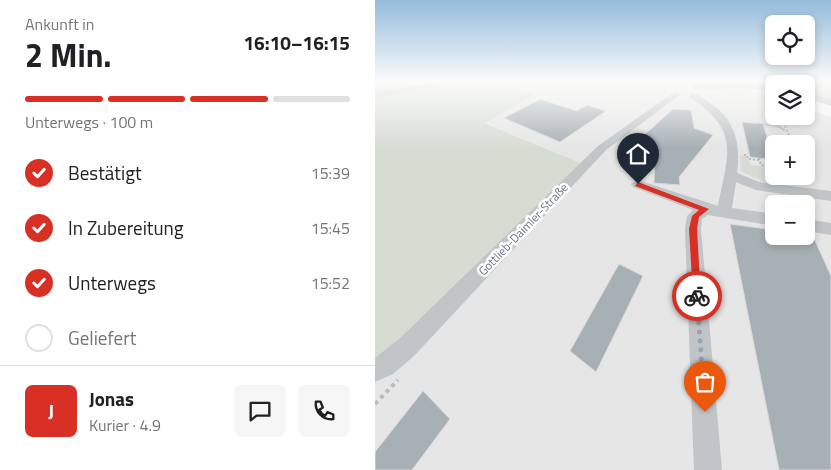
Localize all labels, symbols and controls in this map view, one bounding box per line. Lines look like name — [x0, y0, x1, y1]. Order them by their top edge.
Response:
text: Ankunft in — [25, 12, 94, 36]
map controls — [765, 15, 815, 245]
button: locate — [765, 15, 815, 65]
text: 16:10–16:15 — [243, 28, 350, 57]
text: 2 Min. — [25, 31, 112, 79]
button: layers — [765, 75, 815, 125]
text: Unterwegs · 100 m — [25, 110, 153, 134]
pin — [617, 133, 659, 184]
button: + — [765, 135, 815, 185]
icon: home — [624, 140, 652, 168]
text: Bestätigt — [68, 158, 142, 187]
icon: check — [25, 159, 53, 187]
text: 15:39 — [311, 161, 350, 185]
street label: Gottlieb-Daimler-Straße — [474, 178, 572, 280]
button: − — [765, 195, 815, 245]
text: In Zubereitung — [68, 213, 184, 242]
icon: check — [25, 214, 53, 242]
text: 15:45 — [311, 216, 350, 240]
text: Unterwegs — [68, 268, 156, 297]
icon: check — [25, 269, 53, 297]
text: 15:52 — [311, 271, 350, 295]
courier — [672, 271, 722, 321]
icon: bike — [683, 282, 711, 310]
text: Geliefert — [68, 323, 136, 352]
pin — [684, 361, 726, 412]
icon: bag — [691, 368, 719, 396]
text: Jonas — [89, 384, 134, 413]
button: chat — [234, 385, 286, 437]
button: phone — [298, 385, 350, 437]
text: J — [48, 396, 54, 425]
text: Kurier · 4.9 — [89, 413, 161, 437]

